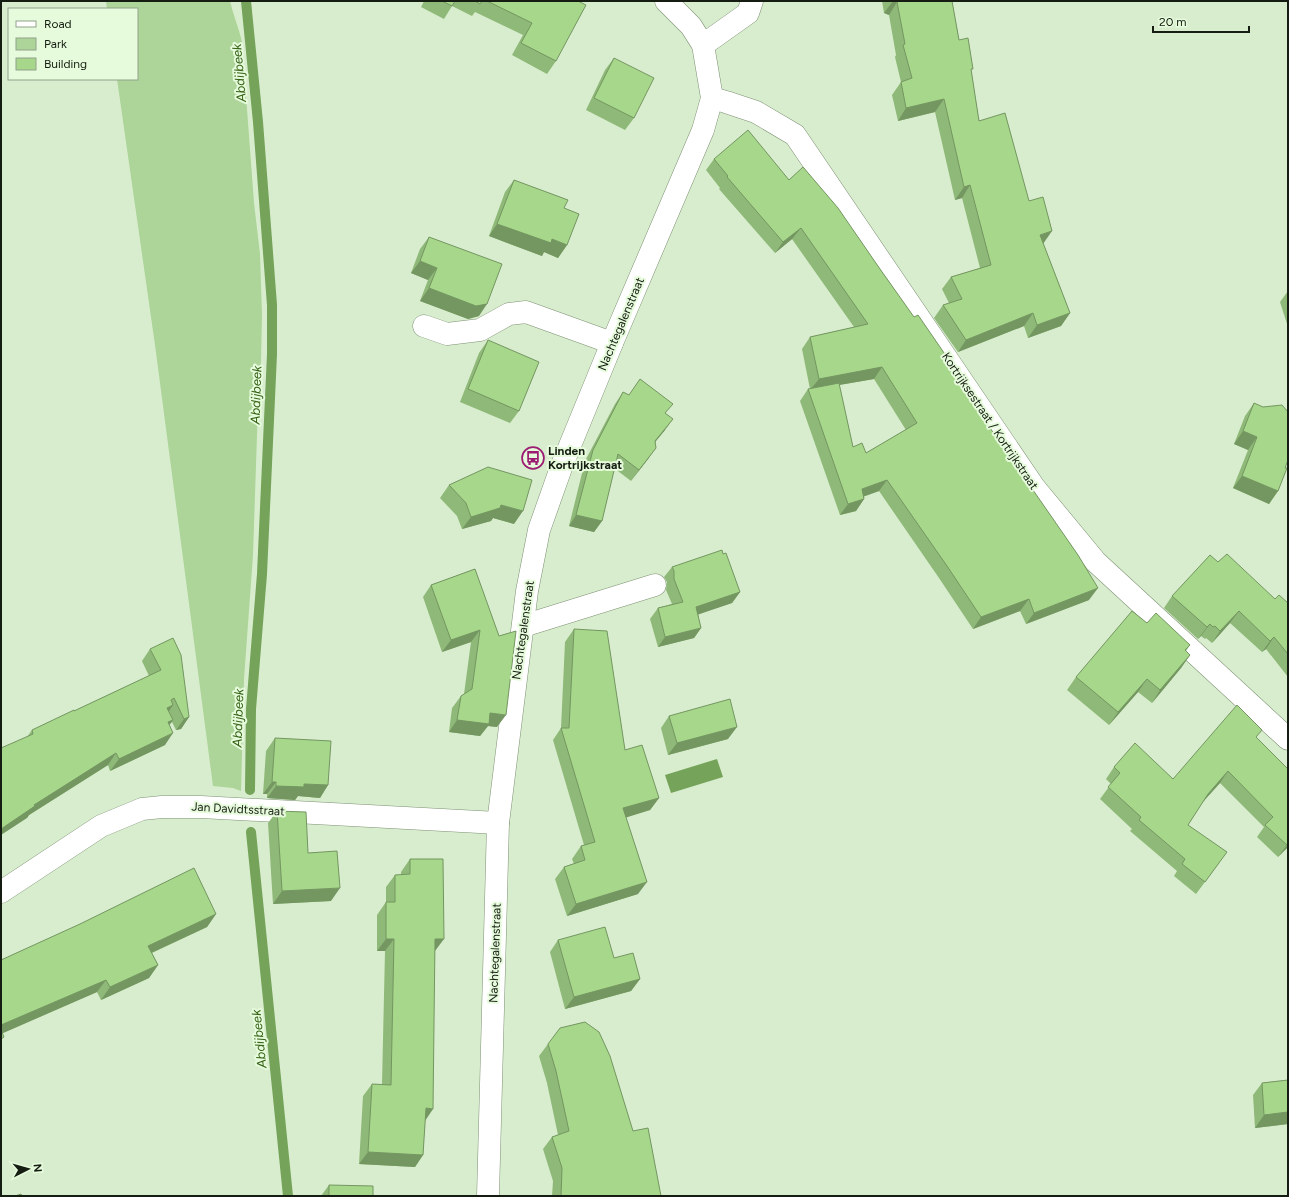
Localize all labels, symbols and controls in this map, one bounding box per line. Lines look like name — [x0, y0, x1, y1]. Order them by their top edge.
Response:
legend — [8, 8, 138, 80]
scale bar — [1153, 8, 1249, 34]
text: 20 m — [1159, 15, 1187, 29]
text: Road — [44, 17, 72, 31]
text: Park — [44, 37, 67, 51]
water label: Abdijbeek — [229, 42, 249, 104]
text: Building — [44, 57, 87, 71]
street label: Nachtegalenstraat — [595, 275, 647, 373]
street label: Kortrijksestraat / Kortrijkstraat — [939, 350, 1041, 492]
water label: Abdijbeek — [247, 365, 265, 426]
place label: Linden Kortrijkstraat — [548, 444, 622, 472]
bus stop icon: Linden Kortrijkstraat — [520, 445, 546, 471]
street label: Nachtegalenstraat — [509, 579, 537, 680]
water label: Abdijbeek — [229, 688, 247, 749]
street label: Jan Davidtsstraat — [191, 800, 285, 818]
street label: Nachtegalenstraat — [486, 902, 504, 1003]
water label: Abdijbeek — [248, 1008, 270, 1070]
north arrow — [8, 1149, 48, 1189]
text: N — [31, 1163, 44, 1173]

